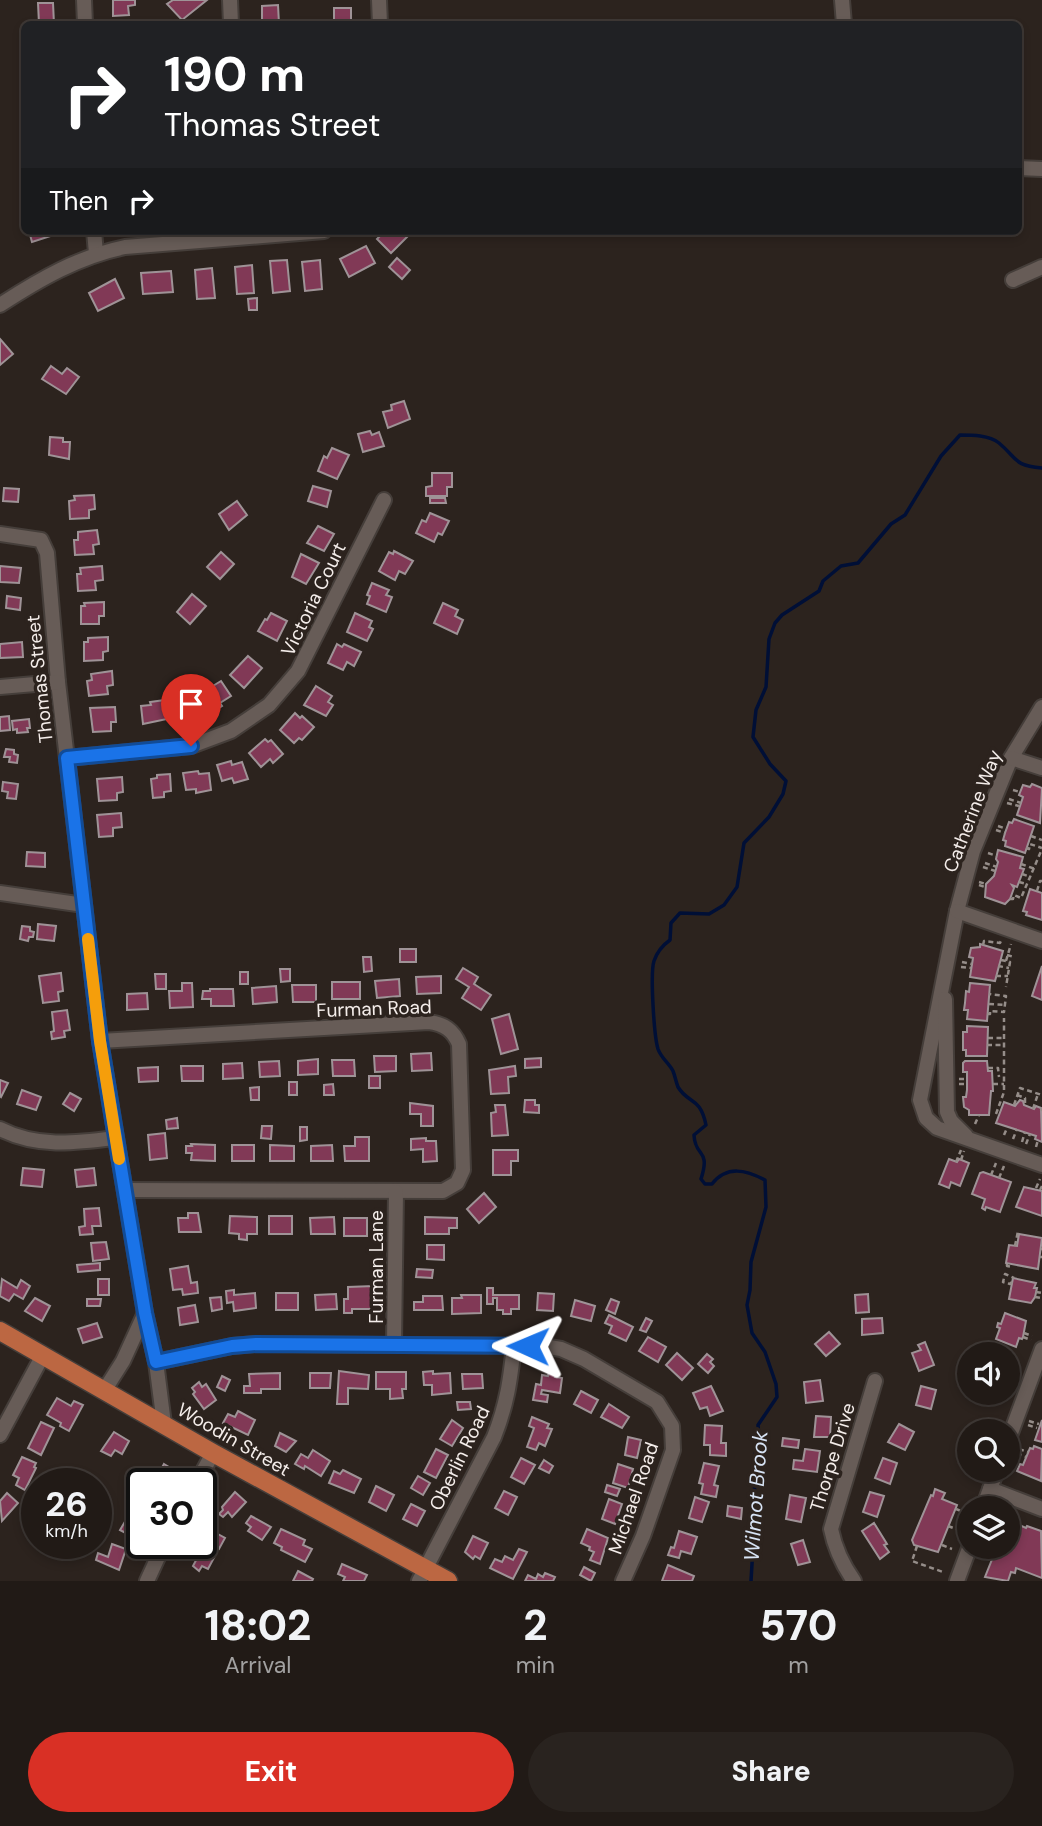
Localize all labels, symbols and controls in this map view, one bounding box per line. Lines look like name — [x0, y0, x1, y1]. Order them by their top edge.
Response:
text: 190 m — [164, 42, 305, 106]
icon: right — [49, 49, 140, 140]
text: Thomas Street — [164, 104, 381, 146]
icon: right — [122, 182, 160, 220]
text: Then — [49, 184, 108, 218]
street label: Victoria Court — [275, 538, 352, 660]
street label: Thomas Street — [20, 614, 59, 744]
pin — [161, 674, 221, 746]
icon: arrive — [172, 685, 210, 723]
street label: Catherine Way — [938, 746, 1007, 876]
street label: Furman Road — [316, 994, 432, 1023]
street label: Furman Lane — [364, 1210, 389, 1324]
position arrow — [491, 1309, 565, 1383]
map controls — [957, 1342, 1020, 1559]
button: sound — [957, 1342, 1020, 1405]
street label: Woodin Street — [173, 1397, 295, 1482]
street label: Thorpe Drive — [804, 1400, 861, 1515]
street label: Oberlin Road — [423, 1402, 496, 1515]
button: search — [957, 1419, 1020, 1482]
water label: Wilmot Brook — [737, 1430, 775, 1562]
street label: Michael Road — [603, 1439, 664, 1558]
speed limit sign: 30 — [126, 1468, 217, 1559]
text: 26 — [45, 1481, 88, 1527]
button: layers — [957, 1496, 1020, 1559]
text: km/h — [45, 1519, 88, 1543]
text: 18:02 — [204, 1598, 311, 1653]
text: 2 — [523, 1598, 548, 1653]
text: 570 — [760, 1598, 837, 1653]
text: Arrival — [224, 1650, 291, 1680]
text: min — [516, 1650, 555, 1680]
text: m — [788, 1650, 809, 1680]
button: Exit — [28, 1732, 514, 1812]
button: Share — [528, 1732, 1014, 1812]

